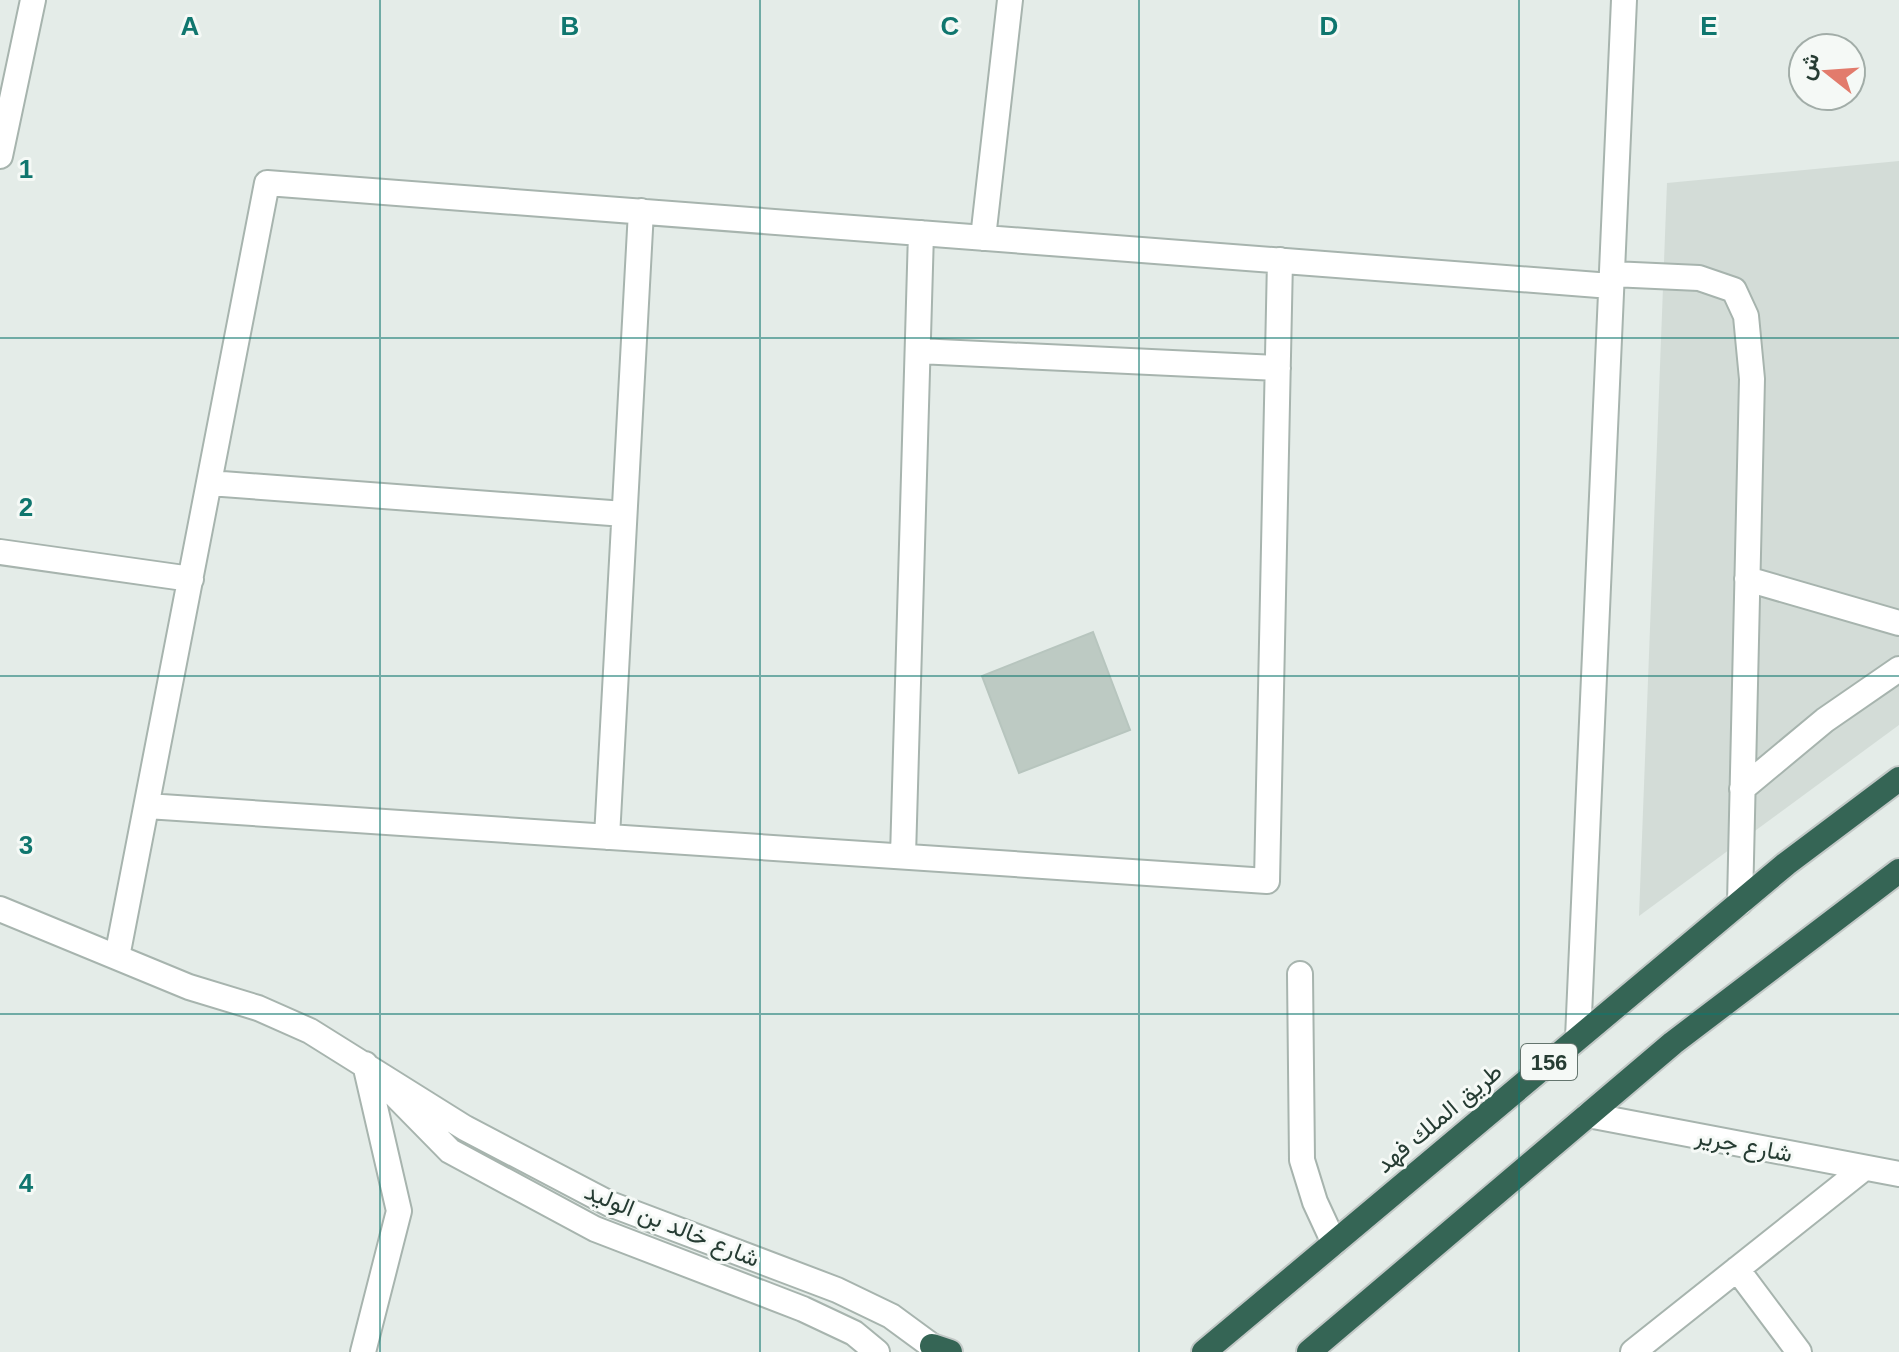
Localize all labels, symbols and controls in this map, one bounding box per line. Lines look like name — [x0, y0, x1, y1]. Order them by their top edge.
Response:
text: A — [181, 11, 200, 41]
text: B — [561, 11, 579, 41]
text: C — [941, 11, 960, 41]
text: D — [1320, 11, 1338, 41]
text: E — [1700, 11, 1718, 41]
north arrow — [1787, 32, 1867, 112]
text: ش — [1793, 50, 1825, 83]
text: 1 — [19, 154, 33, 184]
text: 2 — [19, 492, 33, 522]
text: 3 — [19, 830, 33, 860]
road number: 156 — [1521, 1044, 1577, 1080]
street label: طريق الملك فهد — [1370, 1057, 1508, 1180]
street label: شارع جرير — [1692, 1122, 1795, 1170]
text: 4 — [19, 1168, 34, 1198]
street label: شارع خالد بن الوليد — [580, 1177, 764, 1275]

